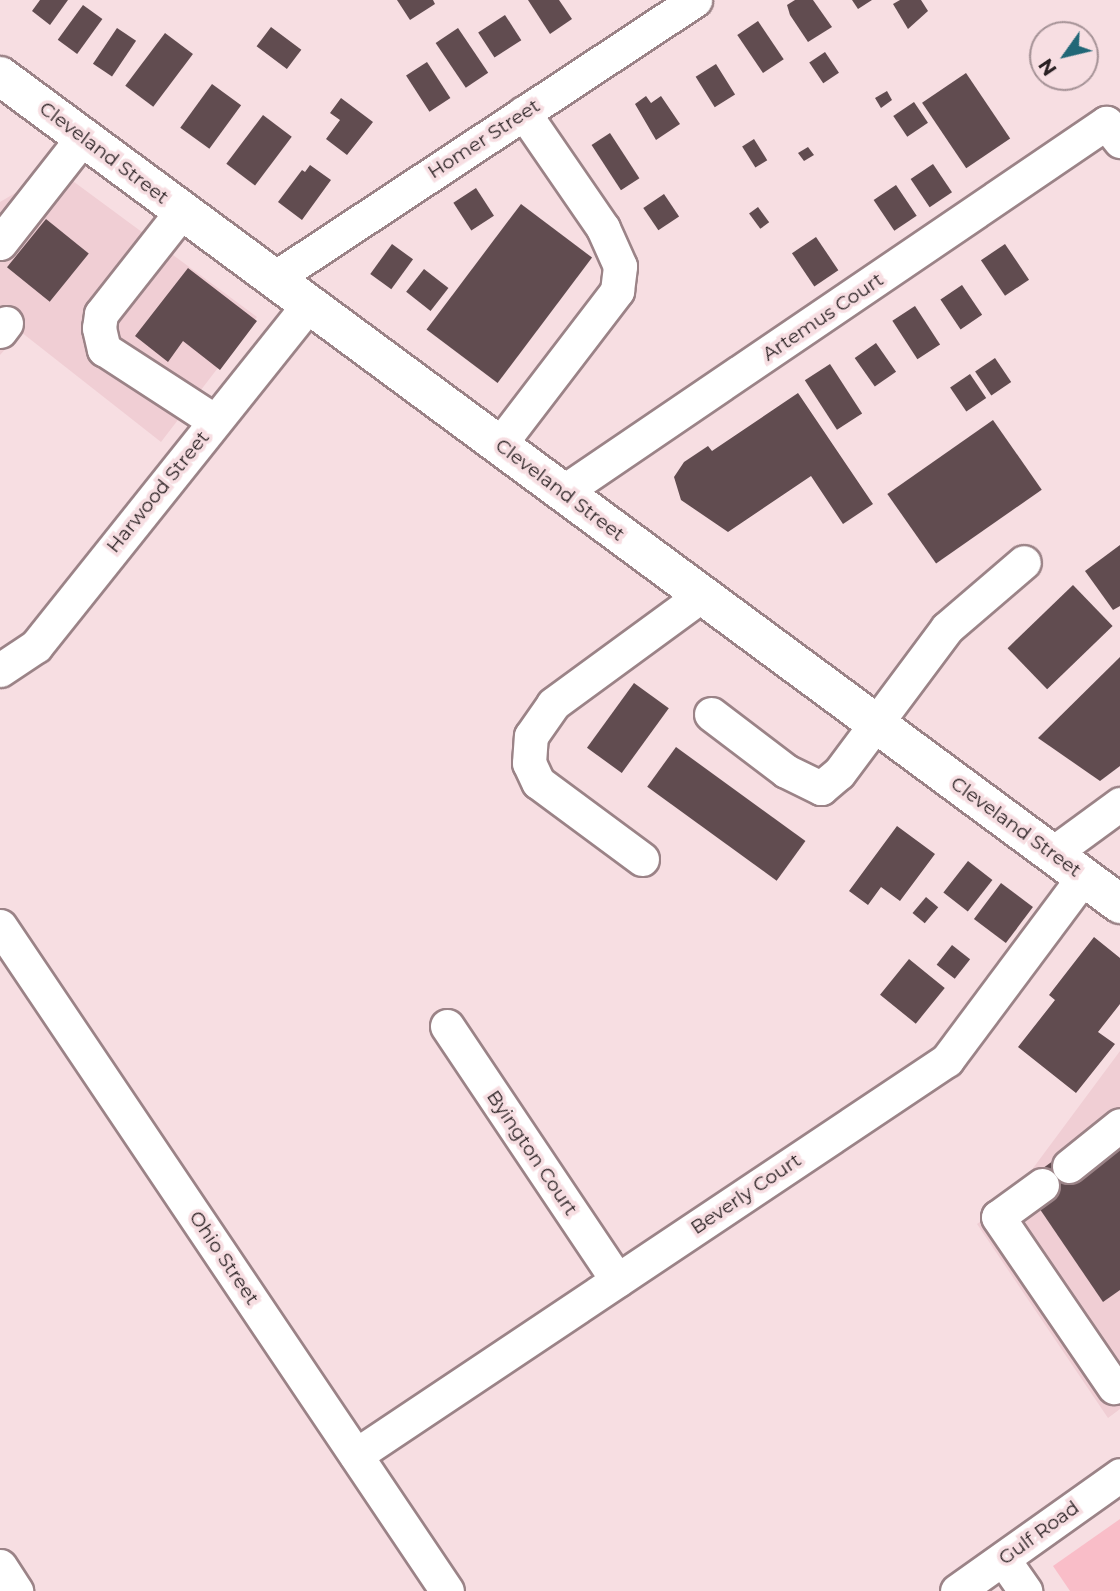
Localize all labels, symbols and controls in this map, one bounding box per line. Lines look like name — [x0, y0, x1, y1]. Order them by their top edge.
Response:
north arrow — [1029, 21, 1099, 91]
text: N — [1034, 54, 1062, 80]
street label: Homer Street — [424, 94, 544, 184]
street label: Cleveland Street — [35, 97, 173, 209]
street label: Artemus Court — [758, 268, 888, 366]
street label: Harwood Street — [102, 426, 214, 558]
street label: Cleveland Street — [491, 434, 629, 546]
street label: Cleveland Street — [946, 772, 1086, 882]
street label: Byington Court — [482, 1086, 582, 1220]
street label: Beverly Court — [686, 1149, 806, 1239]
street label: Ohio Street — [184, 1207, 264, 1309]
street label: Gulf Road — [994, 1496, 1084, 1570]

